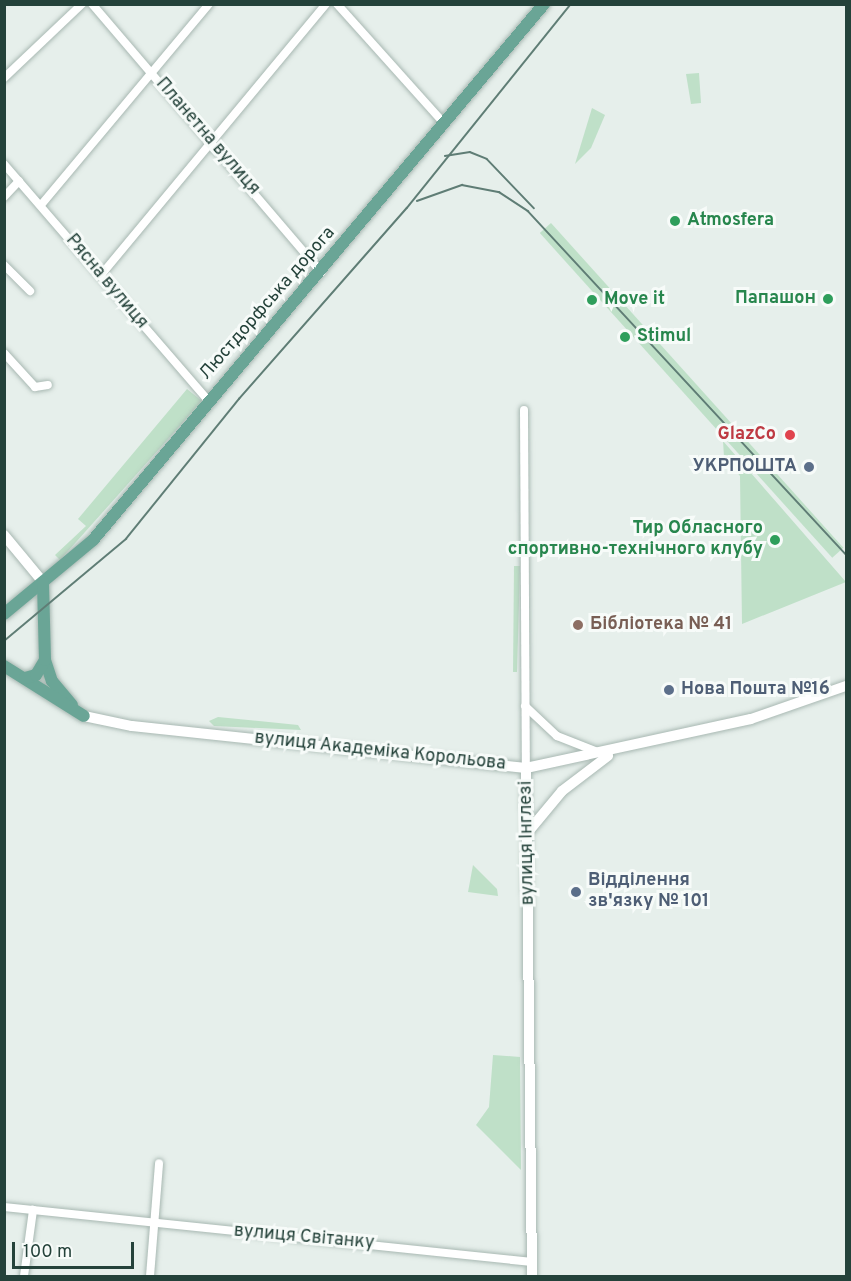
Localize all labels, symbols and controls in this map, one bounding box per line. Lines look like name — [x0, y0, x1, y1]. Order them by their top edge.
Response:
street label: Планетна вулиця — [150, 74, 264, 200]
place label: Atmosfera — [687, 210, 774, 232]
marker: Atmosfera — [668, 214, 682, 228]
street label: Люстдорфська дорога — [196, 223, 340, 385]
street label: Рясна вулиця — [60, 230, 152, 334]
place label: Папашон — [735, 288, 816, 310]
place label: Move it — [604, 289, 665, 311]
marker: Папашон — [821, 292, 835, 306]
marker: Move it — [585, 293, 599, 307]
place label: Stimul — [637, 326, 691, 348]
marker: Stimul — [618, 330, 632, 344]
place label: GlazCo — [717, 424, 776, 446]
marker: GlazCo — [781, 426, 799, 444]
place label: УКРПОШТА — [693, 456, 797, 478]
marker: УКРПОШТА — [802, 460, 816, 474]
place label: Тир Обласного спортивно-технічного клубу — [508, 519, 763, 562]
marker: Тир Обласного спортивно-технічного клубу — [768, 533, 782, 547]
place label: Бібліотека № 41 — [590, 614, 732, 636]
marker: Бібліотека № 41 — [571, 618, 585, 632]
place label: Нова Пошта №16 — [681, 679, 830, 701]
marker: Нова Пошта №16 — [662, 683, 676, 697]
street label: вулиця Академіка Корольова — [253, 728, 507, 776]
street label: вулиця Інглезі — [516, 781, 540, 905]
place label: Відділення зв'язку № 101 — [588, 871, 709, 914]
marker: Відділення зв'язку № 101 — [569, 885, 583, 899]
street label: вулиця Світанку — [233, 1221, 375, 1255]
scale bar — [15, 1230, 136, 1268]
text: 100 m — [23, 1241, 72, 1264]

